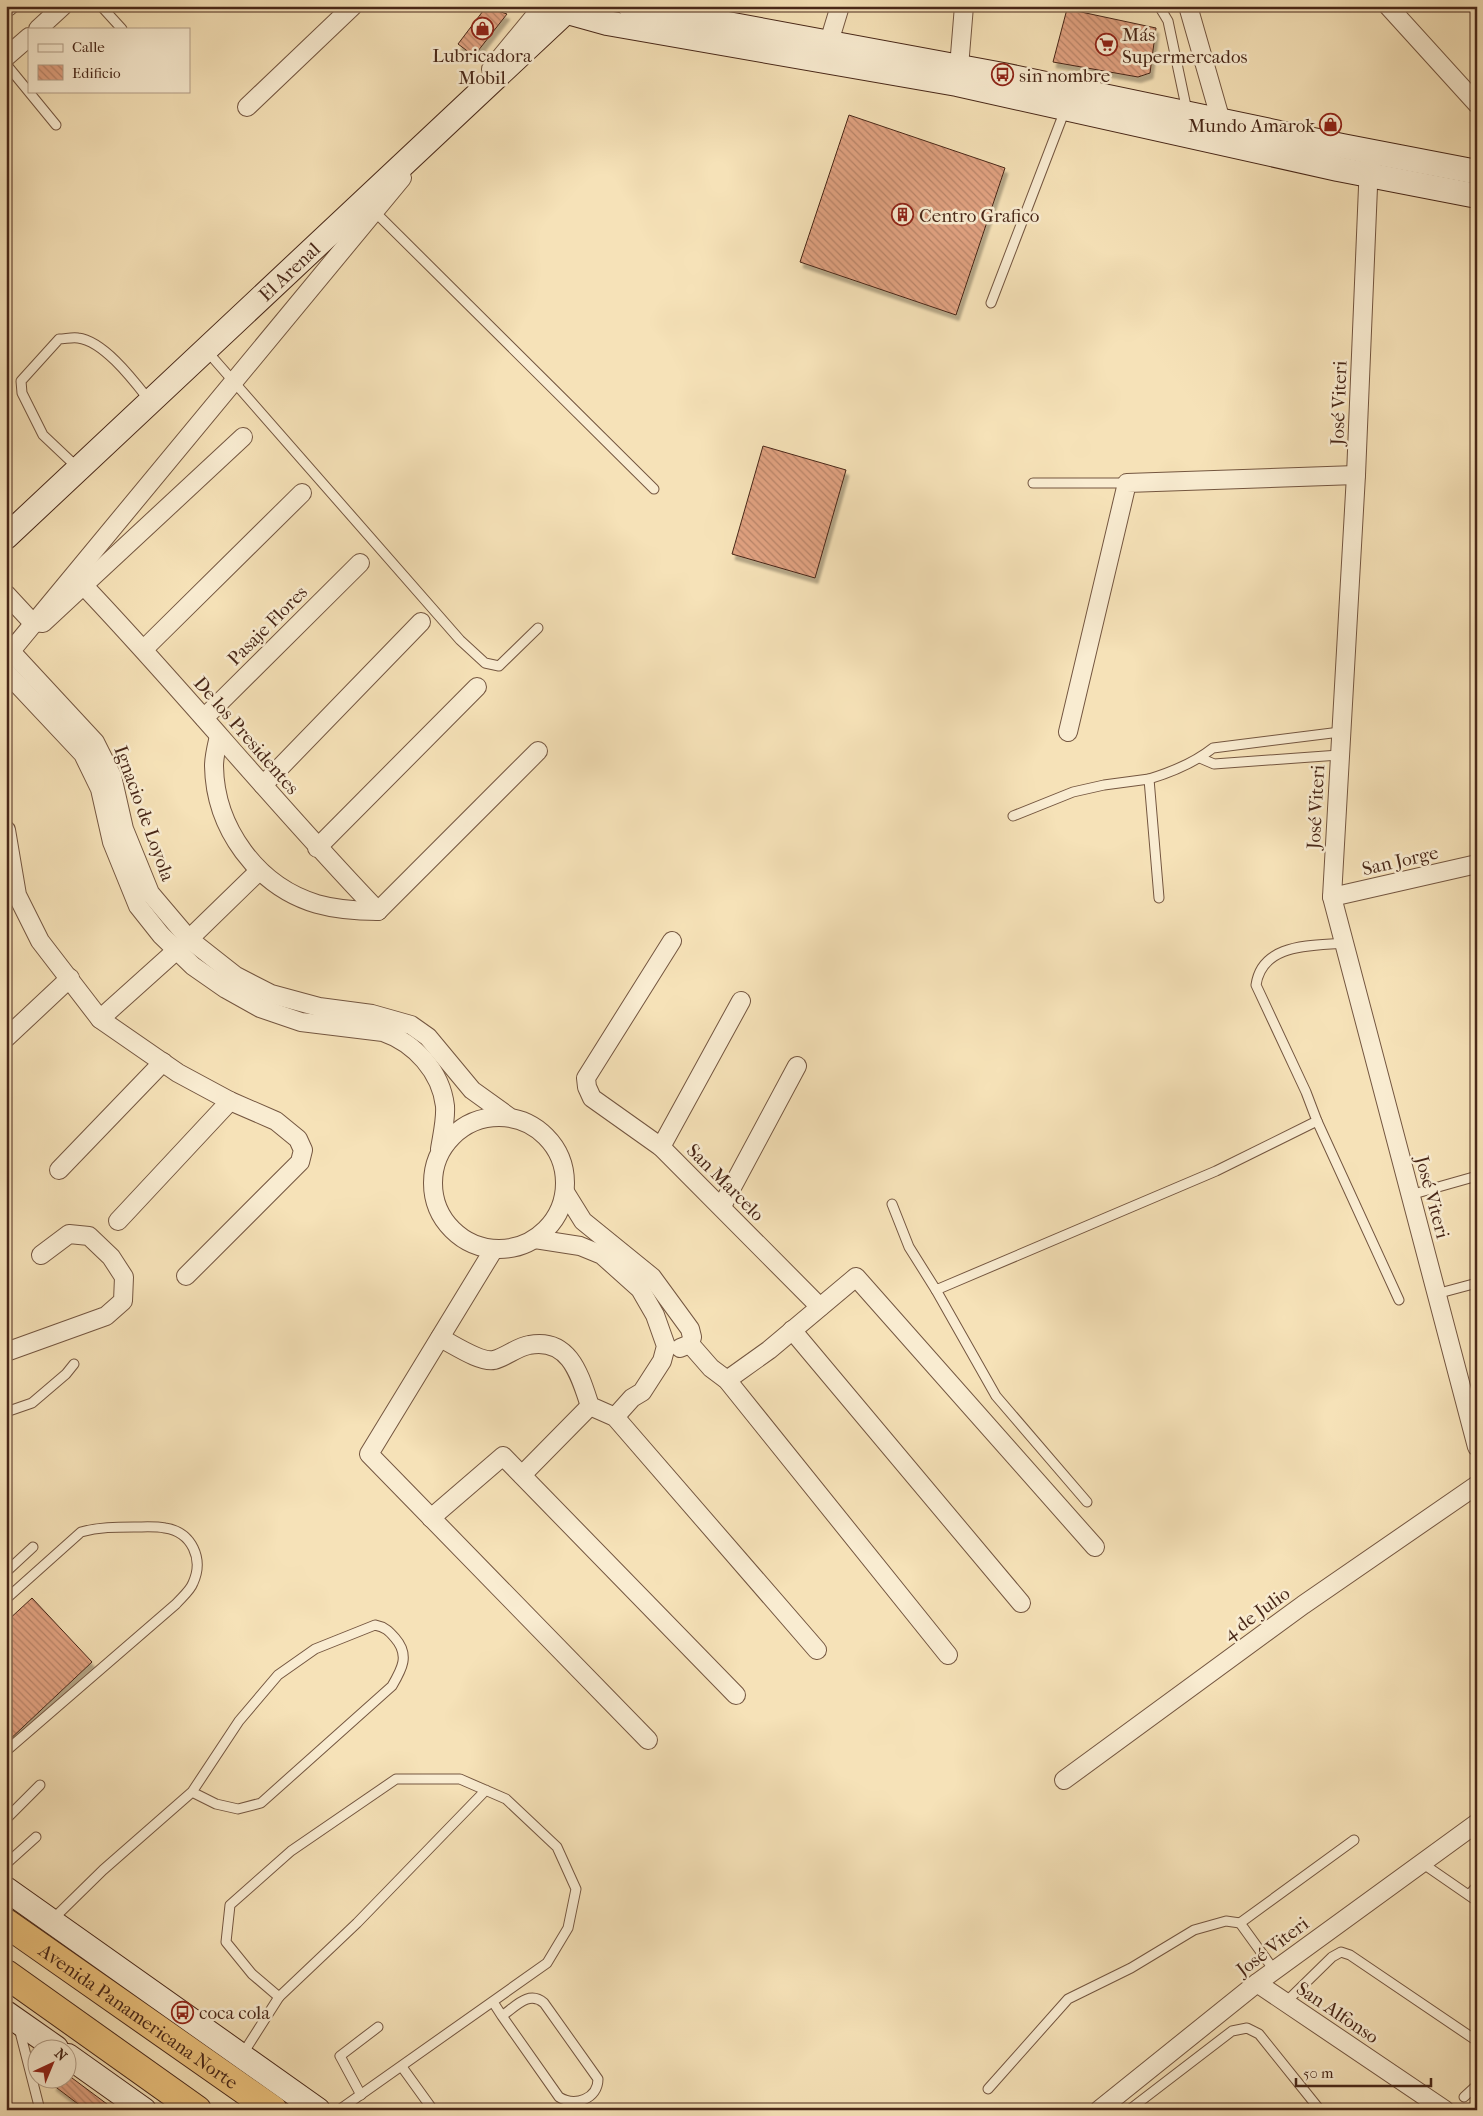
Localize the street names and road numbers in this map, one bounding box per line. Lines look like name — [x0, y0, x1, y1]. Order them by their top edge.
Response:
street label: El Arenal — [255, 238, 325, 306]
street label: José Viteri — [1326, 360, 1351, 448]
street label: Pasaje Flores — [223, 581, 312, 670]
street label: De los Presidentes — [189, 672, 303, 799]
street label: Ignacio de Loyola — [109, 743, 179, 884]
street label: José Viteri — [1303, 764, 1329, 852]
street label: San Jorge — [1360, 842, 1440, 880]
street label: San Marcelo — [682, 1139, 769, 1226]
street label: José Viteri — [1410, 1152, 1454, 1241]
street label: 4 de Julio — [1219, 1582, 1295, 1645]
street label: José Viteri — [1231, 1912, 1313, 1982]
street label: Avenida Panamericana Norte — [35, 1938, 243, 2094]
street label: San Alfonso — [1292, 1977, 1383, 2049]

